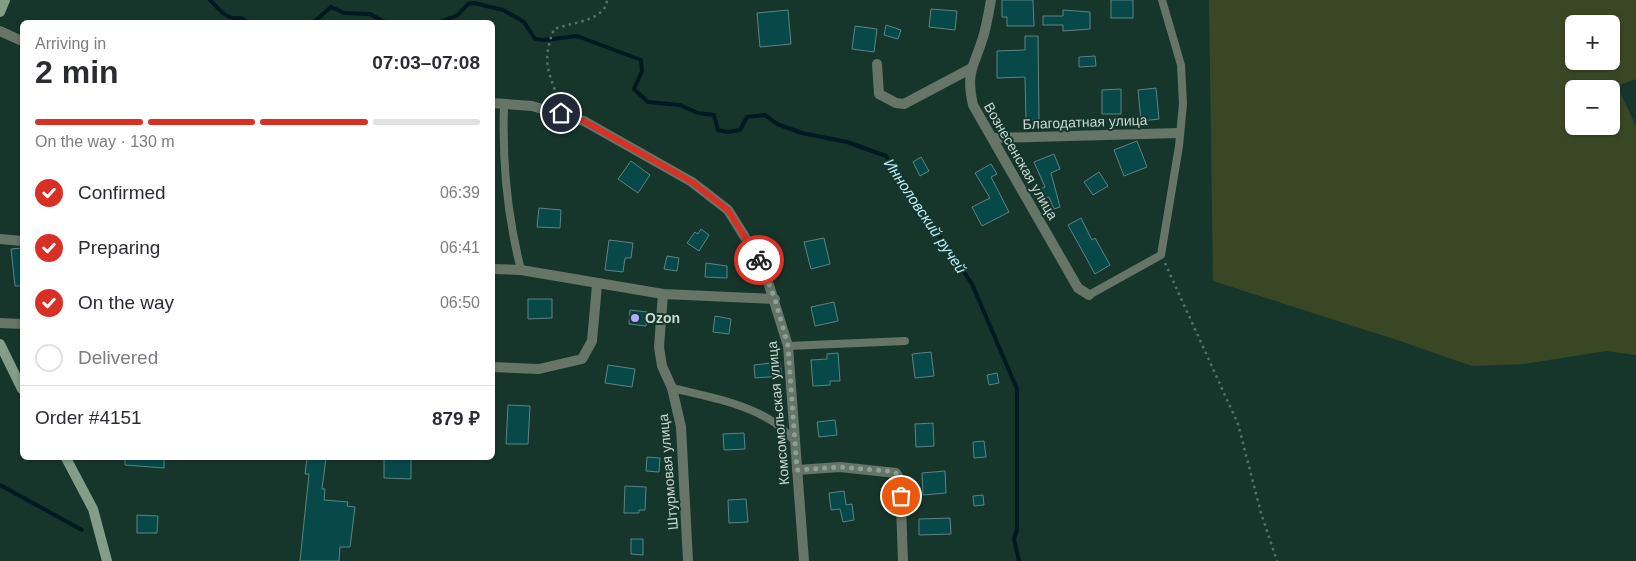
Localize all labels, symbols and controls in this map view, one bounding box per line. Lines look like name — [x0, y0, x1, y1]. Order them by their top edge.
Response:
map controls — [1565, 15, 1620, 135]
button: + — [1565, 15, 1620, 70]
text: Arriving in — [35, 35, 106, 52]
text: 07:03–07:08 — [372, 52, 480, 73]
text: 2 min — [35, 54, 119, 90]
button: − — [1565, 80, 1620, 135]
pin — [540, 92, 582, 134]
icon: home — [547, 99, 575, 127]
street label: Вознесенская улица — [981, 100, 1061, 223]
street label: Благодатная улица — [1022, 112, 1148, 132]
text: On the way · 130 m — [35, 133, 175, 150]
water label: Инноловский ручей — [881, 155, 971, 277]
icon: check — [35, 179, 63, 207]
text: Confirmed — [78, 182, 166, 203]
text: 06:39 — [440, 184, 480, 201]
icon: check — [35, 234, 63, 262]
courier — [734, 235, 784, 285]
text: Preparing — [78, 237, 160, 258]
text: 06:41 — [440, 239, 480, 256]
icon: bike — [745, 246, 773, 274]
icon: check — [35, 289, 63, 317]
text: On the way — [78, 292, 174, 313]
text: 06:50 — [440, 294, 480, 311]
place label: Ozon — [645, 310, 680, 326]
marker: Ozon — [629, 312, 641, 324]
street label: Комсомольская улица — [764, 340, 792, 486]
text: Delivered — [78, 347, 158, 368]
text: Order #4151 — [35, 407, 142, 428]
text: 879 ₽ — [432, 408, 480, 429]
street label: Штурмовая улица — [655, 413, 681, 531]
pin — [880, 475, 922, 517]
icon: bag — [887, 482, 915, 510]

